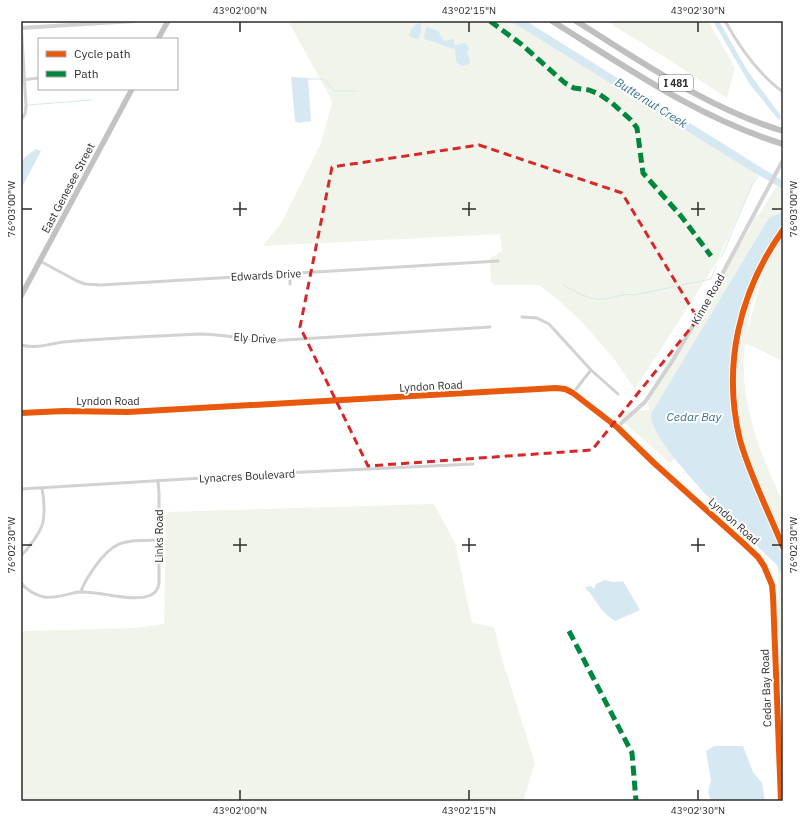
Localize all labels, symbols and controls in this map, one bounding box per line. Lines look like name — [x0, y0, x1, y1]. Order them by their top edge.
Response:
text: 43°02'00"N — [213, 4, 267, 17]
text: 43°02'15"N — [442, 4, 496, 17]
text: 43°02'30"N — [671, 4, 725, 17]
legend — [38, 38, 178, 90]
text: Cycle path — [74, 46, 131, 61]
text: Path — [74, 66, 99, 81]
water label: Butternut Creek — [612, 74, 691, 131]
road number: I 481 — [659, 75, 693, 91]
street label: East Genesee Street — [38, 140, 98, 236]
text: 76°03'00"W — [5, 181, 18, 237]
text: 76°03'00"W — [787, 181, 800, 237]
street label: Edwards Drive — [230, 266, 302, 284]
street label: Kinne Road — [688, 271, 728, 327]
street label: Ely Drive — [233, 330, 277, 346]
street label: Lyndon Road — [399, 377, 463, 395]
street label: Lyndon Road — [76, 394, 140, 408]
water label: Cedar Bay — [667, 409, 723, 424]
street label: Lynacres Boulevard — [199, 466, 295, 486]
street label: Lyndon Road — [706, 495, 762, 547]
street label: Links Road — [152, 509, 166, 563]
text: 76°02'30"W — [5, 517, 18, 573]
text: 76°02'30"W — [787, 517, 800, 573]
street label: Cedar Bay Road — [758, 649, 774, 727]
text: 43°02'00"N — [213, 804, 267, 817]
text: 43°02'15"N — [442, 804, 496, 817]
text: 43°02'30"N — [671, 804, 725, 817]

